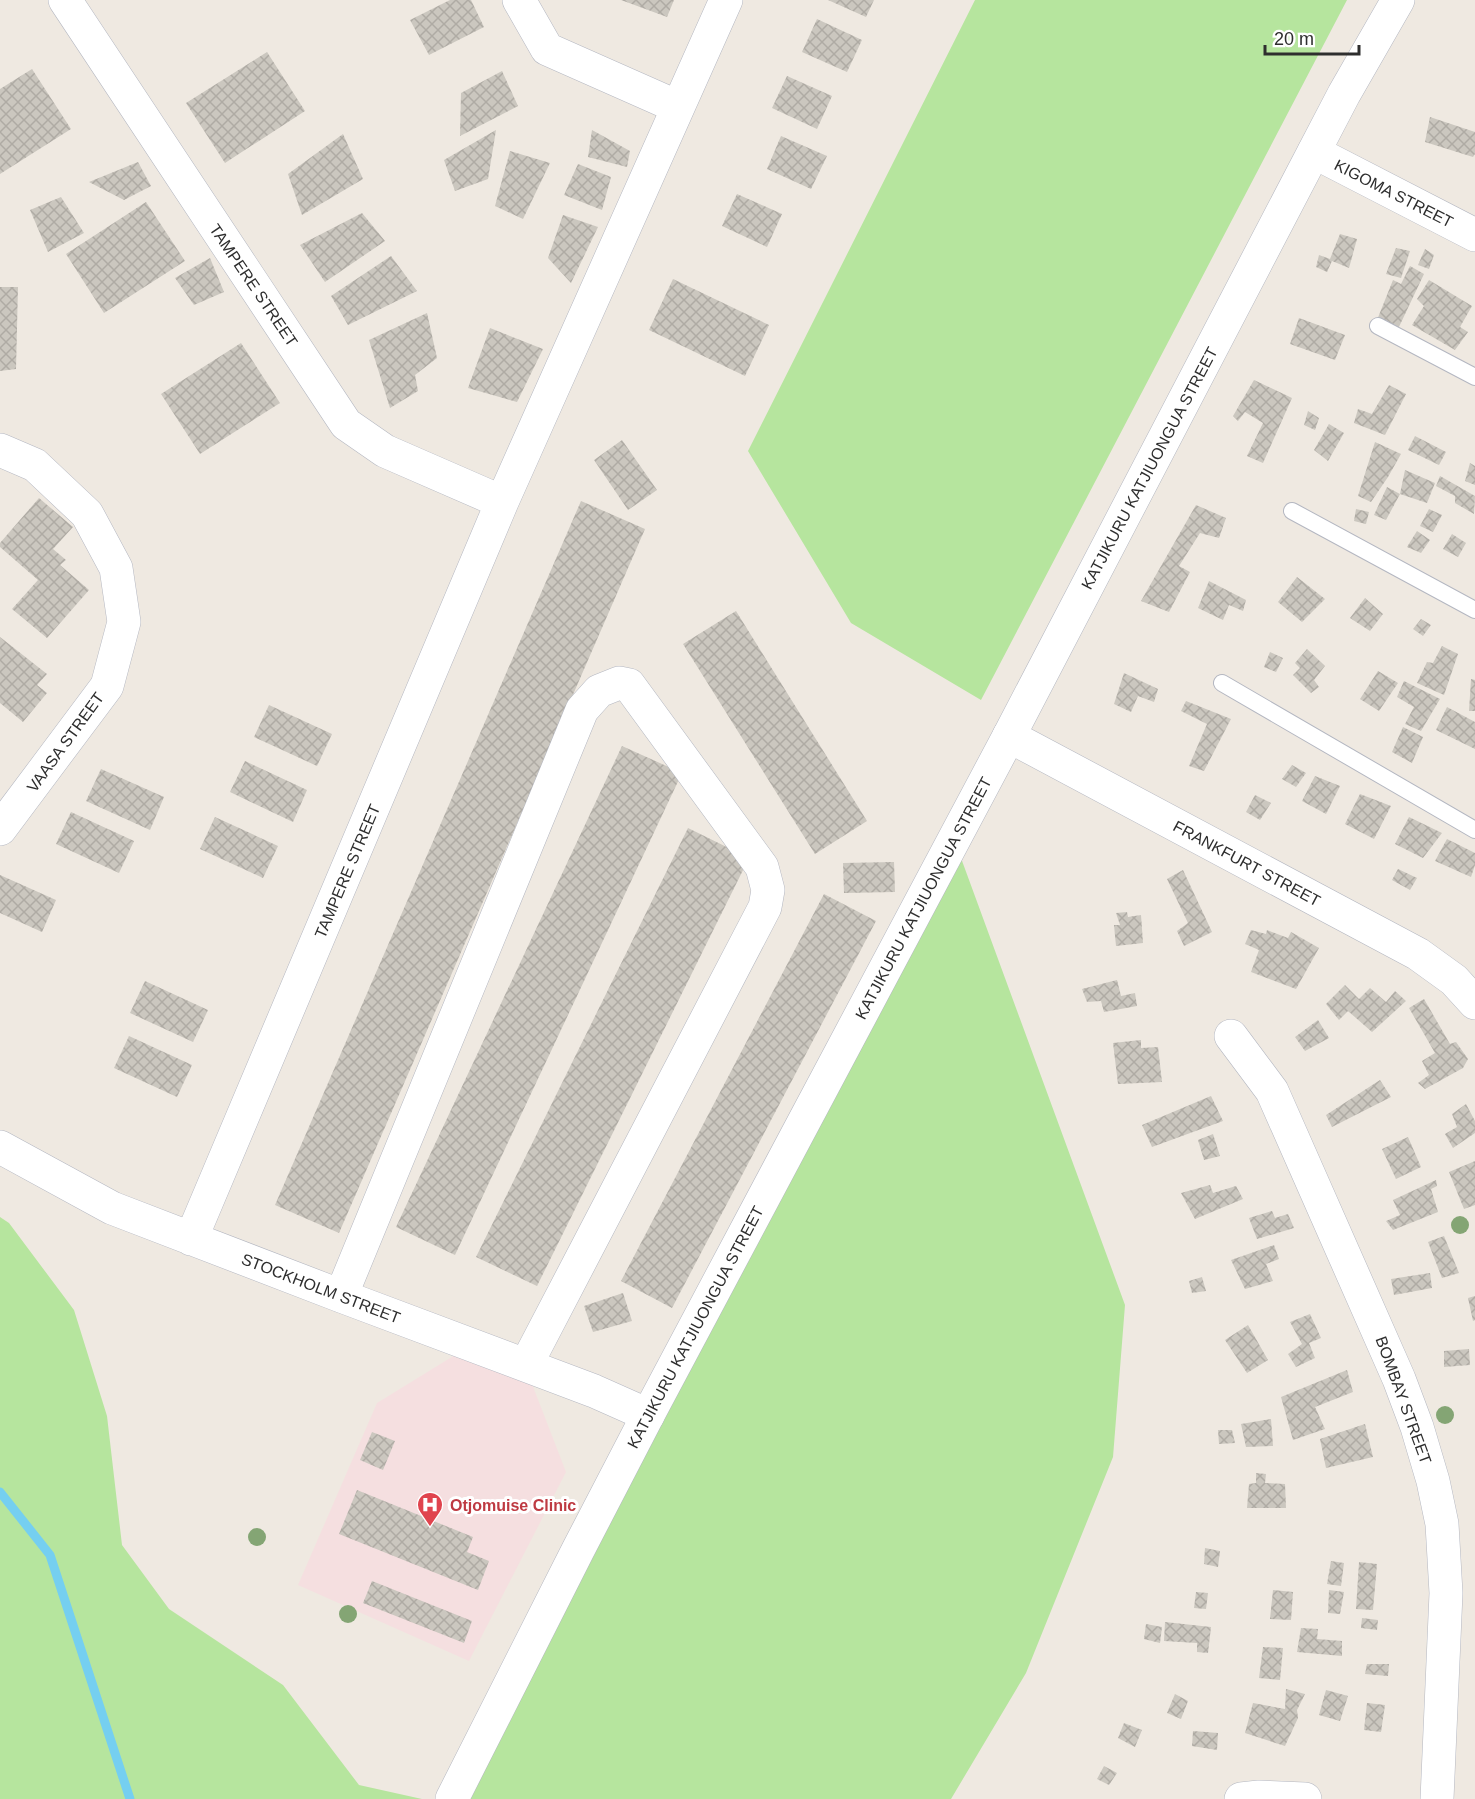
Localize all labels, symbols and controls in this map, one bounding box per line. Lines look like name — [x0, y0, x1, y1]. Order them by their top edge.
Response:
scale bar — [1265, 18, 1360, 56]
text: 20 m — [1274, 29, 1314, 49]
street label: KIGOMA STREET — [1332, 156, 1456, 231]
street label: TAMPERE STREET — [206, 221, 301, 350]
street label: KATJIKURU KATJIUONGUA STREET — [1078, 344, 1221, 592]
street label: VAASA STREET — [24, 689, 107, 795]
street label: KATJIKURU KATJIUONGUA STREET — [852, 774, 995, 1022]
street label: TAMPERE STREET — [312, 802, 383, 941]
street label: FRANKFURT STREET — [1170, 817, 1323, 910]
street label: KATJIKURU KATJIUONGUA STREET — [624, 1203, 767, 1451]
street label: STOCKHOLM STREET — [239, 1250, 403, 1327]
street label: BOMBAY STREET — [1373, 1334, 1435, 1467]
hospital icon: Otjomuise Clinic — [415, 1490, 445, 1528]
place label: Otjomuise Clinic — [450, 1497, 576, 1514]

